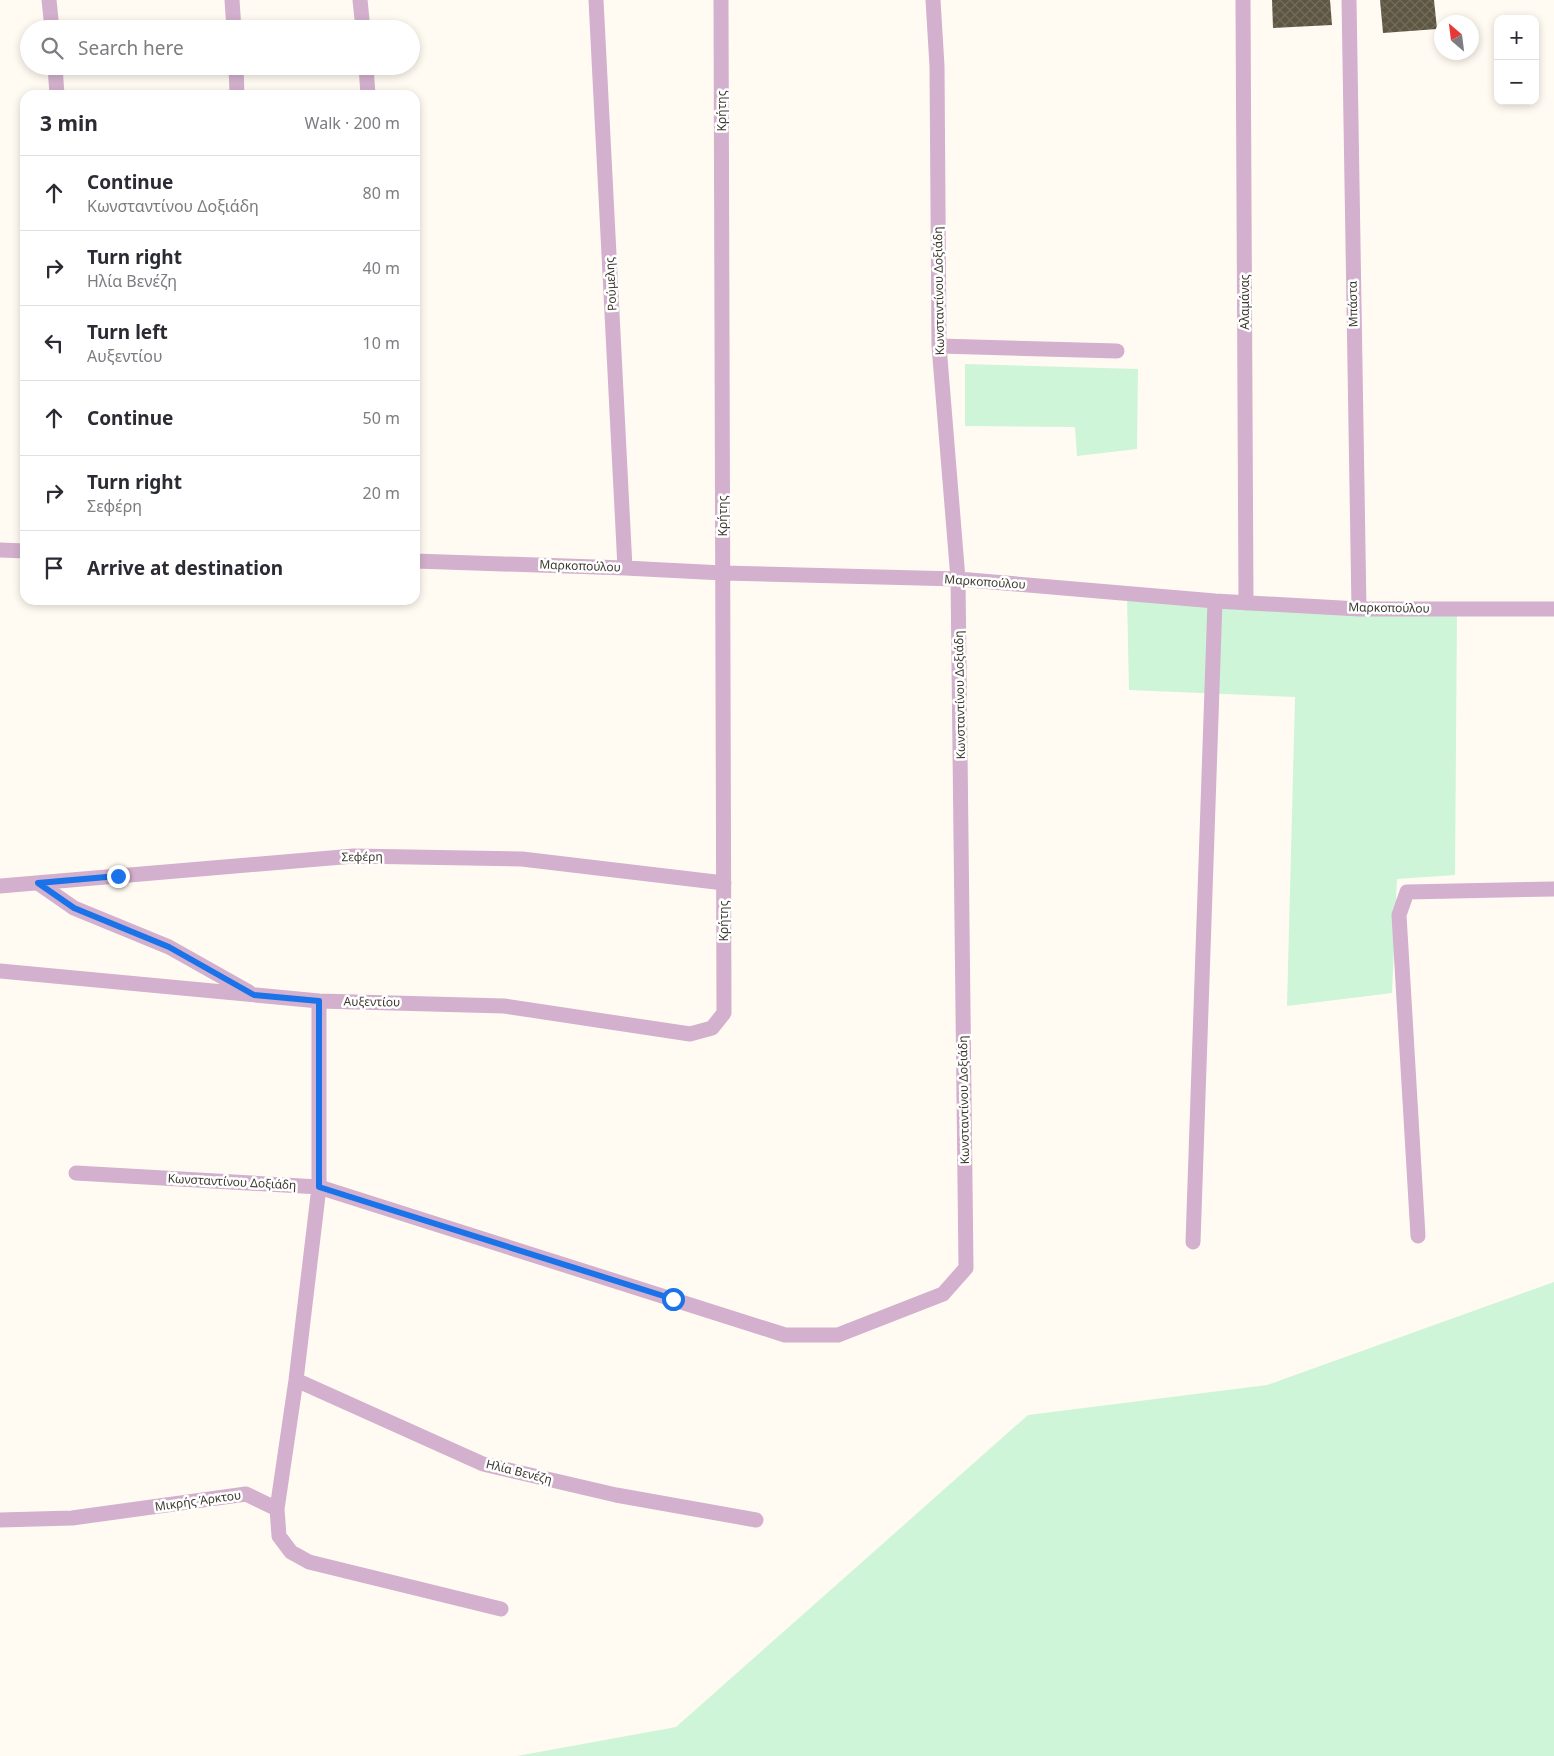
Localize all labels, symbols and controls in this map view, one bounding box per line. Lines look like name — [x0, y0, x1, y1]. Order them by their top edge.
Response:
north arrow — [1434, 15, 1479, 60]
map controls — [1494, 15, 1539, 105]
button: + — [1494, 15, 1539, 60]
search box — [20, 20, 420, 75]
icon: search — [38, 34, 66, 62]
text: Search here — [78, 35, 184, 61]
button: − — [1494, 60, 1539, 105]
street label: Κρήτης — [713, 90, 730, 131]
text: 3 min — [40, 109, 98, 137]
text: Walk · 200 m — [305, 112, 400, 134]
text: Continue — [87, 169, 173, 195]
icon: ahead — [40, 179, 68, 207]
text: 80 m — [363, 182, 400, 204]
text: Κωνσταντίνου Δοξιάδη — [87, 195, 259, 217]
street label: Κωνσταντίνου Δοξιάδη — [929, 226, 948, 356]
text: Turn right — [87, 244, 182, 270]
icon: right — [40, 254, 68, 282]
street label: Ρούμελης — [601, 256, 620, 311]
text: 40 m — [363, 257, 400, 279]
text: Ηλία Βενέζη — [87, 270, 177, 292]
street label: Αλαμάνας — [1236, 274, 1253, 330]
street label: Μπάστα — [1344, 280, 1361, 327]
text: Turn left — [87, 319, 168, 345]
icon: left — [40, 329, 68, 357]
text: 10 m — [363, 332, 400, 354]
text: Αυξεντίου — [87, 345, 163, 367]
icon: ahead — [40, 404, 68, 432]
text: Continue — [87, 405, 173, 431]
text: 50 m — [363, 407, 400, 429]
text: Turn right — [87, 469, 182, 495]
icon: right — [40, 479, 68, 507]
text: 20 m — [363, 482, 400, 504]
text: Σεφέρη — [87, 495, 142, 517]
street label: Κρήτης — [714, 495, 731, 536]
icon: arrive — [40, 554, 68, 582]
text: Arrive at destination — [87, 555, 283, 581]
street label: Μαρκοπούλου — [539, 556, 621, 575]
street label: Μαρκοπούλου — [944, 570, 1026, 593]
street label: Μαρκοπούλου — [1348, 598, 1430, 617]
street label: Κωνσταντίνου Δοξιάδη — [950, 630, 969, 760]
street label: Σεφέρη — [341, 848, 383, 865]
route end — [107, 865, 130, 888]
street label: Κρήτης — [715, 900, 732, 941]
street label: Αυξεντίου — [344, 993, 400, 1010]
street label: Κωνσταντίνου Δοξιάδη — [954, 1035, 973, 1165]
street label: Κωνσταντίνου Δοξιάδη — [167, 1170, 297, 1193]
route start — [662, 1288, 685, 1311]
street label: Ηλία Βενέζη — [484, 1455, 554, 1488]
street label: Μικρής Άρκτου — [154, 1486, 242, 1515]

